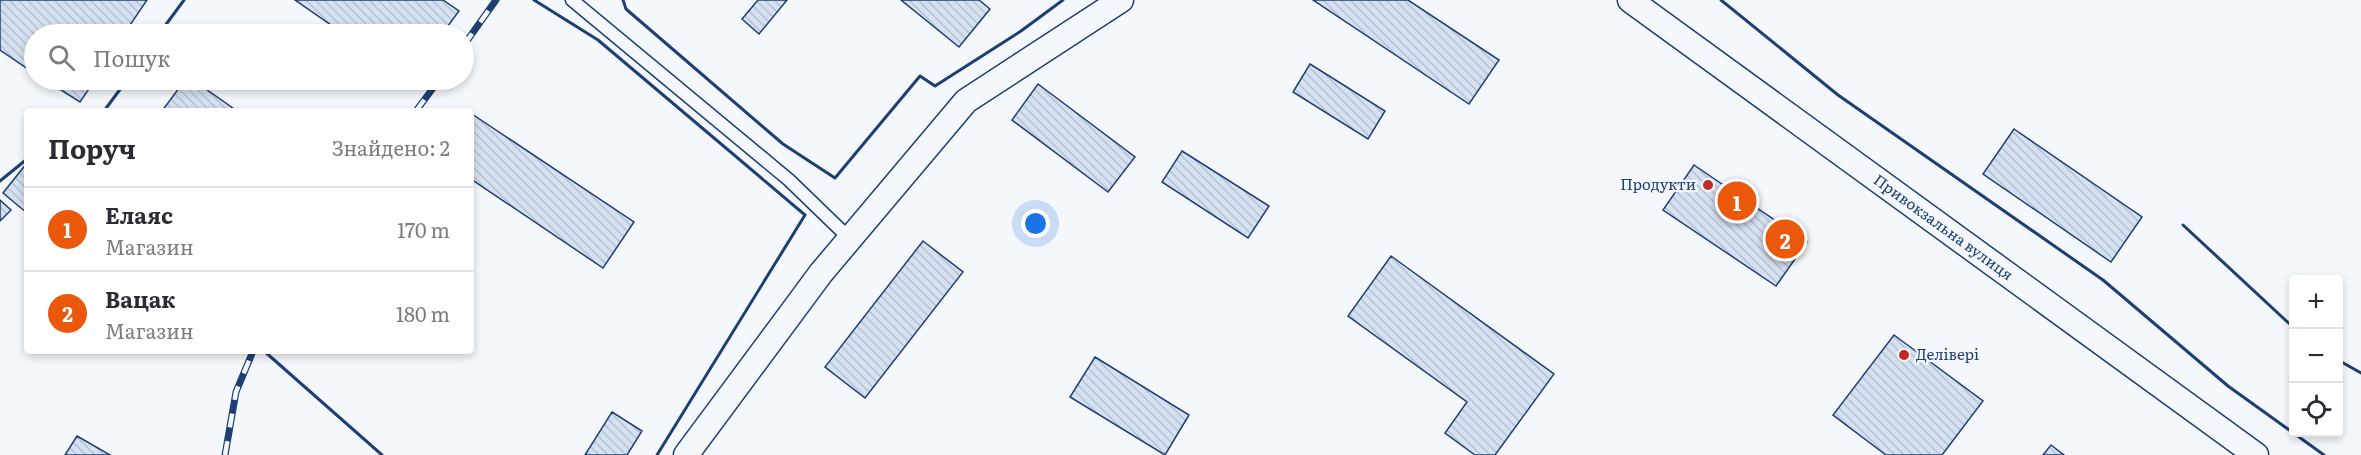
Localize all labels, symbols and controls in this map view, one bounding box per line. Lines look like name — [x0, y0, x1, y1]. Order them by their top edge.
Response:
search box — [24, 24, 474, 90]
icon: search — [45, 41, 78, 74]
text: Пошук — [93, 41, 170, 74]
text: Поруч — [48, 128, 136, 167]
text: Знайдено: 2 — [332, 132, 450, 162]
street label: Привокзальна вулиця — [1869, 168, 2019, 285]
place label: Продукти — [1620, 172, 1696, 195]
marker: Продукти — [1701, 178, 1715, 192]
pin: 1 — [1718, 178, 1756, 224]
text: Елаяс — [105, 198, 173, 231]
your location — [1021, 209, 1050, 238]
text: 1 — [63, 214, 72, 244]
text: 170 m — [397, 214, 450, 244]
pin: 2 — [1766, 216, 1804, 262]
text: Магазин — [105, 231, 194, 261]
map controls — [2289, 275, 2343, 437]
button: + — [2289, 275, 2343, 329]
text: Вацак — [105, 282, 176, 315]
text: 2 — [62, 298, 73, 328]
text: 180 m — [396, 298, 450, 328]
text: Магазин — [105, 315, 194, 345]
button: − — [2289, 329, 2343, 383]
place label: Делівері — [1916, 342, 1979, 365]
marker: Делівері — [1897, 348, 1911, 362]
button: locate — [2289, 383, 2343, 437]

